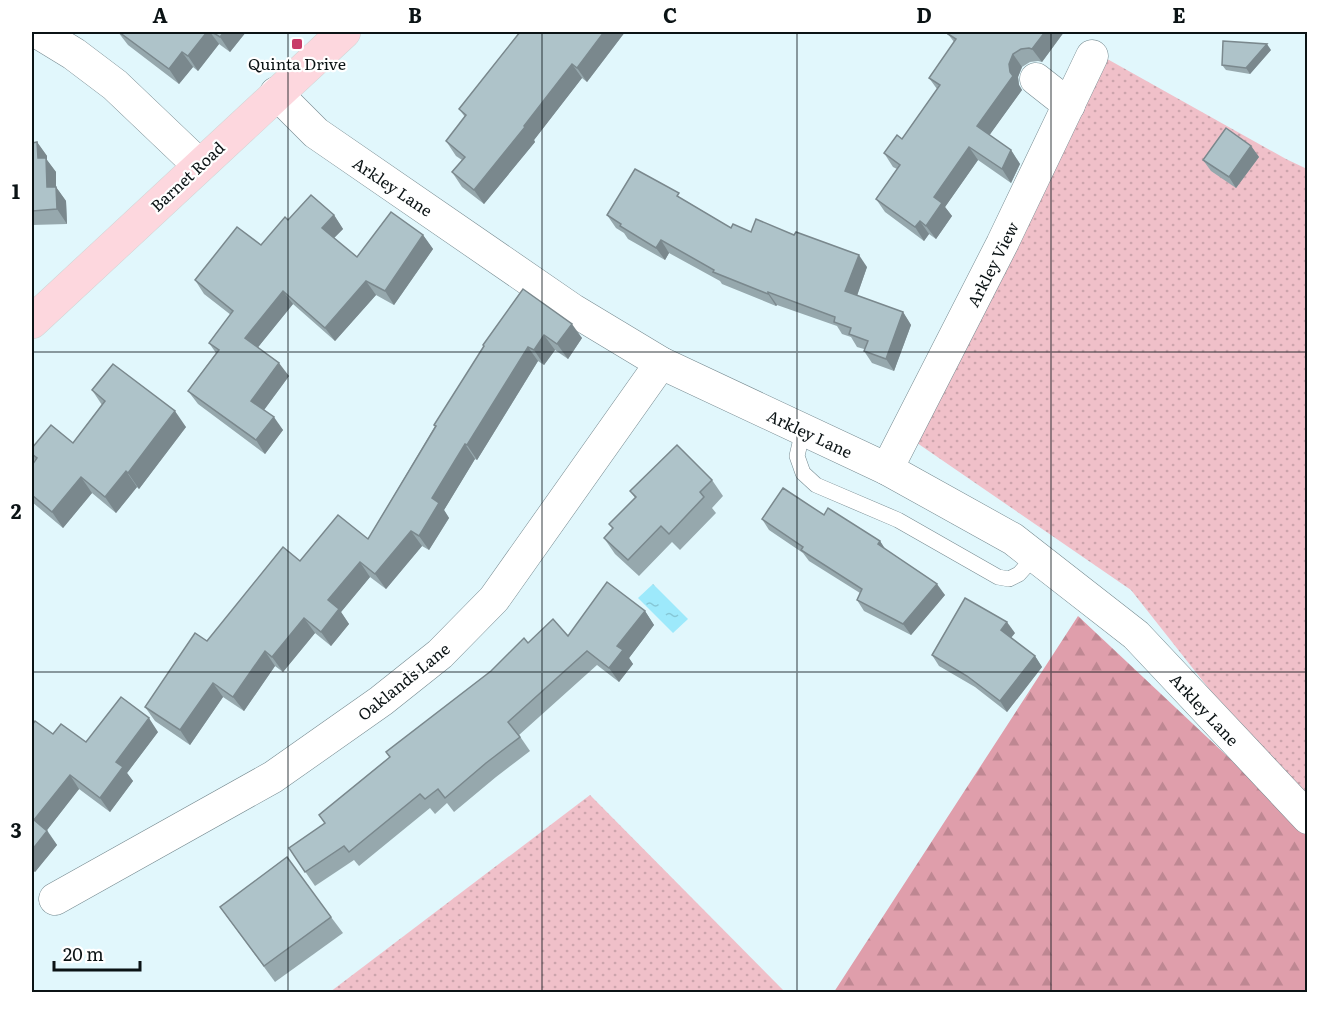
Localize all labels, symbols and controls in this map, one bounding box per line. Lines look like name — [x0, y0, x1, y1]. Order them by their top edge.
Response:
text: A — [152, 0, 168, 29]
text: B — [408, 0, 422, 29]
text: C — [663, 0, 677, 29]
text: D — [916, 0, 932, 29]
text: E — [1172, 0, 1186, 29]
marker: Quinta Drive — [290, 37, 304, 51]
place label: Quinta Drive — [248, 51, 346, 75]
street label: Barnet Road — [145, 135, 230, 217]
street label: Arkley Lane — [348, 150, 438, 222]
text: 1 — [12, 175, 20, 205]
street label: Arkley View — [960, 217, 1024, 311]
street label: Arkley Lane — [763, 403, 857, 463]
text: 2 — [11, 495, 22, 525]
street label: Oaklands Lane — [352, 636, 454, 726]
street label: Arkley Lane — [1165, 667, 1245, 751]
text: 3 — [10, 814, 22, 844]
scale bar — [54, 934, 140, 972]
text: 20 m — [63, 940, 104, 967]

